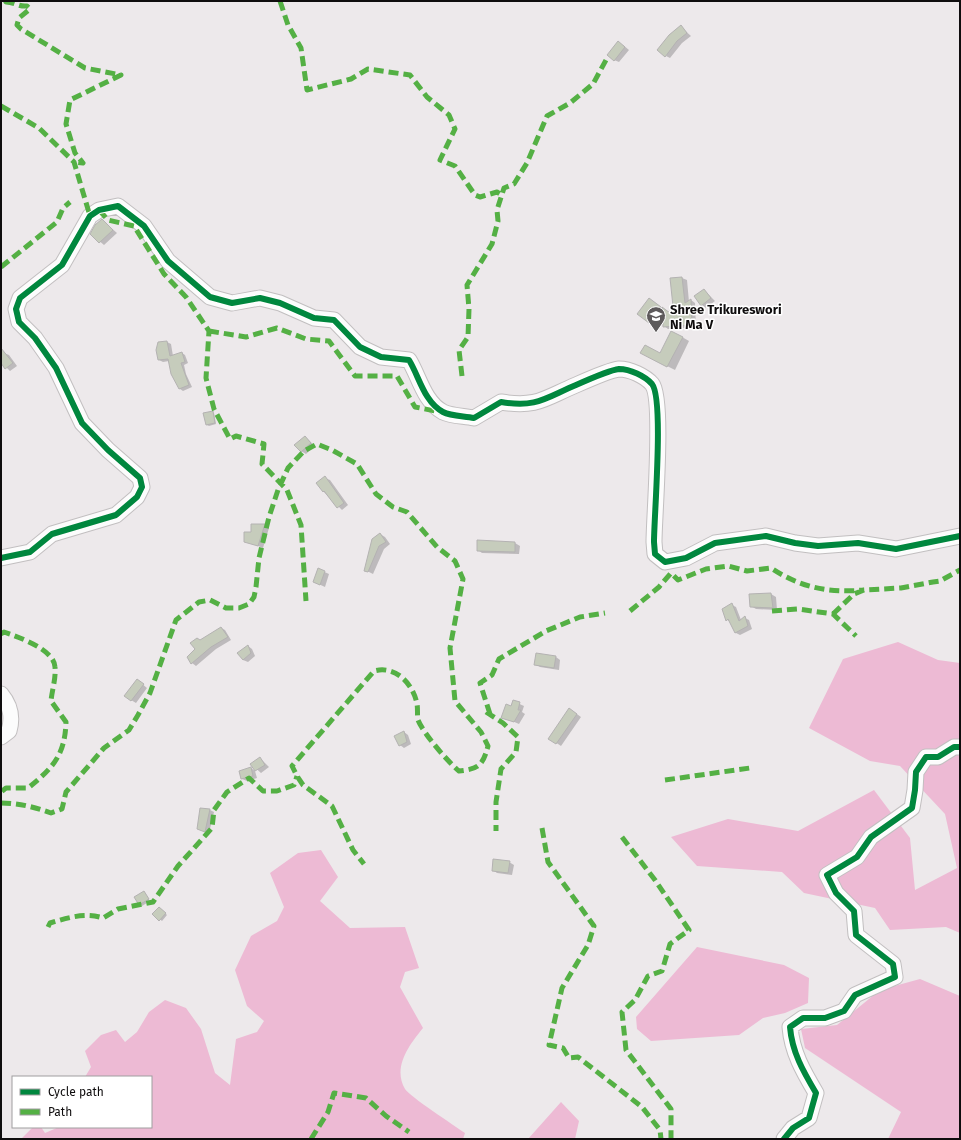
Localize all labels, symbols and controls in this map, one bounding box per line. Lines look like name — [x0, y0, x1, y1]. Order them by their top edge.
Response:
place label: Shree Trikureswori Ni Ma V — [670, 302, 782, 332]
school or university icon: Shree Trikureswori Ni Ma V — [645, 305, 667, 333]
legend — [12, 1076, 152, 1128]
text: Cycle path — [48, 1085, 104, 1099]
text: Path — [48, 1105, 72, 1119]

